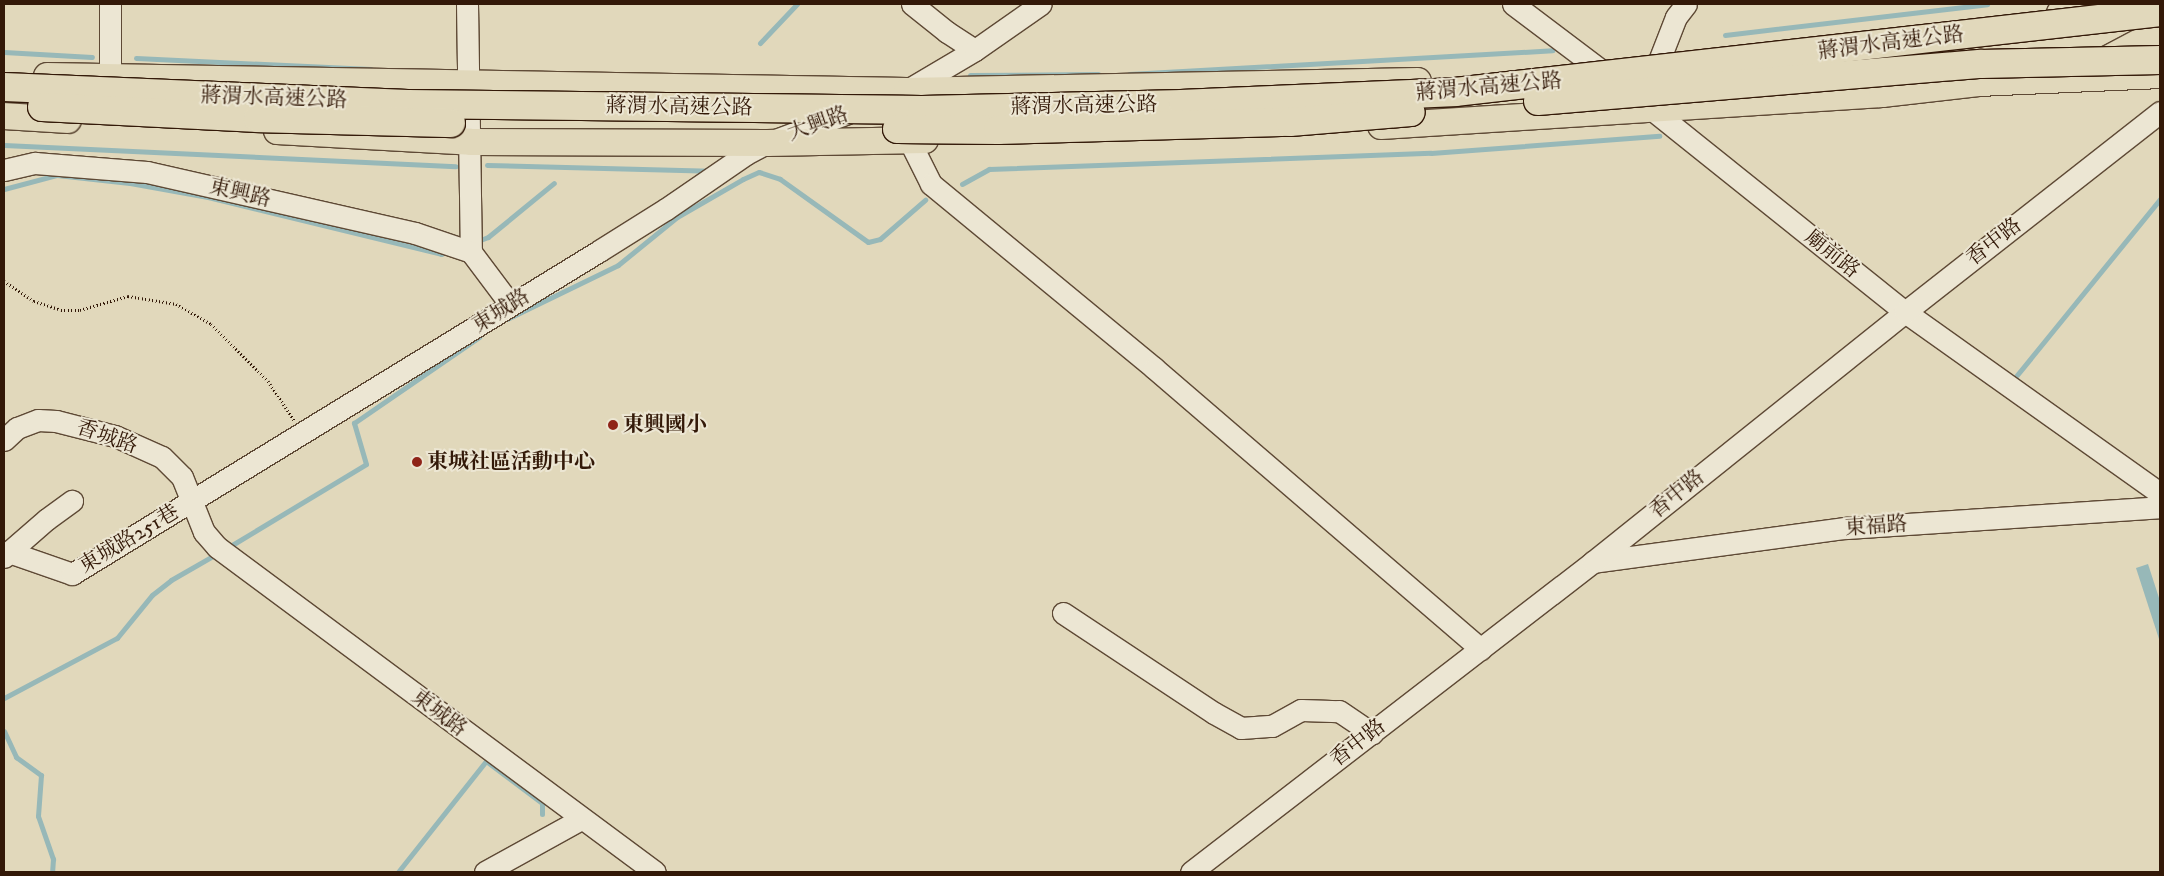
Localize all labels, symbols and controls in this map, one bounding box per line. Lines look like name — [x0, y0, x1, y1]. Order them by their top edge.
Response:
street label: 蔣渭水高速公路 — [1817, 22, 1965, 64]
street label: 蔣渭水高速公路 — [1415, 68, 1563, 106]
street label: 蔣渭水高速公路 — [200, 83, 348, 113]
street label: 蔣渭水高速公路 — [1010, 92, 1158, 120]
street label: 蔣渭水高速公路 — [605, 93, 753, 121]
street label: 大興路 — [784, 101, 852, 147]
street label: 東興路 — [206, 174, 274, 212]
street label: 香中路 — [1961, 213, 2027, 271]
street label: 廟前路 — [1800, 224, 1864, 284]
street label: 東城路 — [468, 284, 534, 338]
place label: 東興國小 — [623, 412, 707, 438]
street label: 香城路 — [73, 415, 141, 459]
marker: 東興國小 — [607, 419, 619, 431]
place label: 東城社區活動中心 — [427, 449, 595, 475]
marker: 東城社區活動中心 — [411, 456, 423, 468]
street label: 香中路 — [1645, 464, 1709, 524]
street label: 東城路251巷 — [74, 499, 184, 579]
street label: 東福路 — [1844, 511, 1908, 541]
street label: 東城路 — [406, 684, 472, 742]
street label: 香中路 — [1325, 714, 1391, 772]

